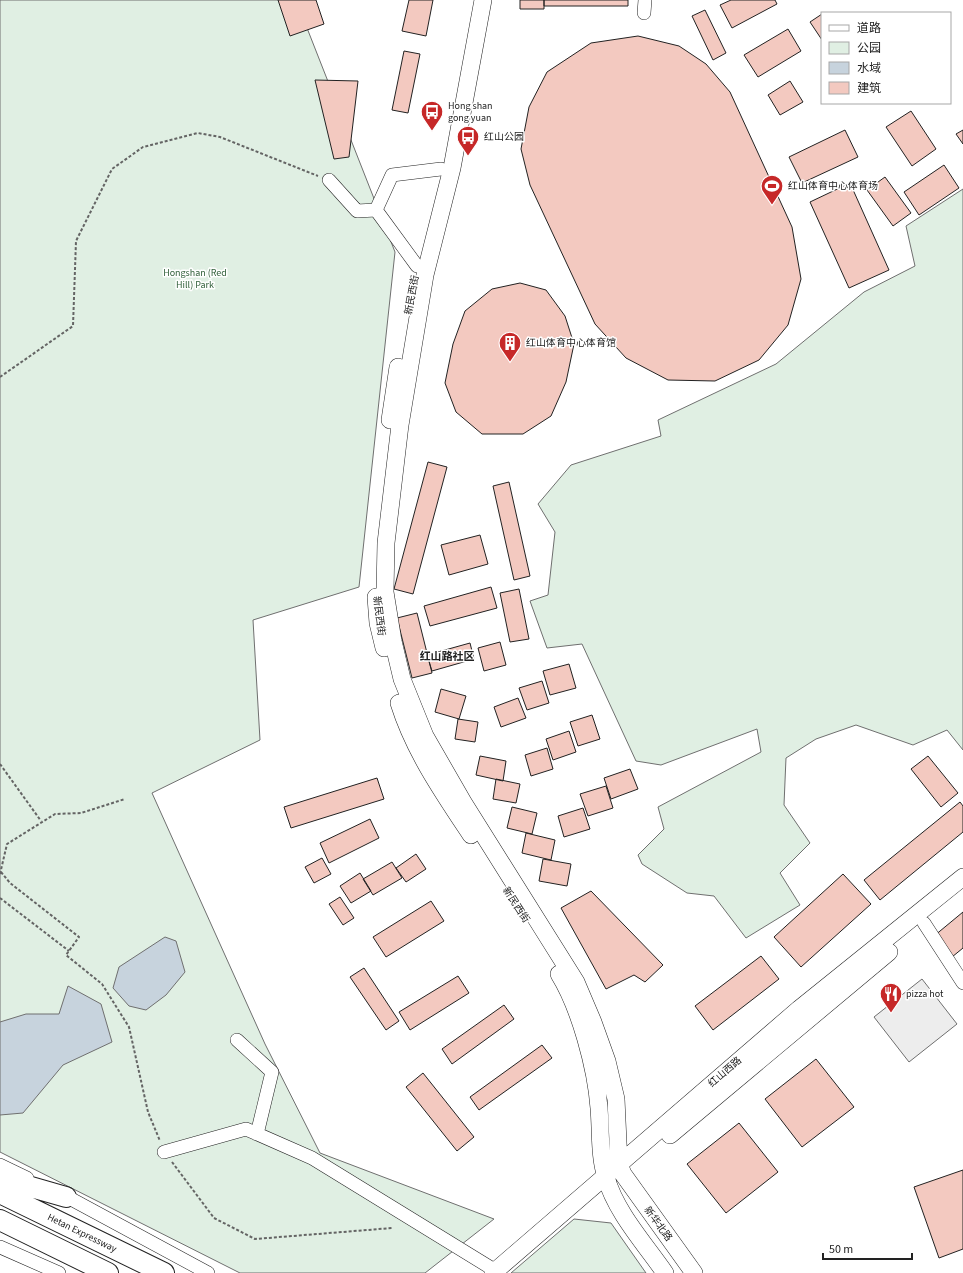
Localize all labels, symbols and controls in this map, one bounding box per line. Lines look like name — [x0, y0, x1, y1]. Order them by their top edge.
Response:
legend — [821, 12, 951, 104]
text: 道路 — [857, 20, 881, 37]
text: 公园 — [857, 40, 881, 57]
text: 水域 — [857, 60, 881, 77]
text: 建筑 — [857, 80, 881, 97]
bus stop icon: Hong shan gong yuan — [419, 99, 445, 132]
place label: Hong shan gong yuan — [448, 99, 493, 125]
bus stop icon: 红山公园 — [455, 124, 481, 157]
place label: 红山公园 — [484, 130, 524, 144]
sports icon: 红山体育中心体育场 — [759, 173, 785, 206]
place label: 红山体育中心体育场 — [788, 179, 878, 193]
park label: Hongshan (Red Hill) Park — [163, 266, 227, 292]
street label: 新民西街 — [401, 274, 423, 316]
building icon: 红山体育中心体育馆 — [497, 330, 523, 363]
place label: 红山体育中心体育馆 — [526, 336, 616, 350]
street label: 新民西街 — [370, 595, 388, 637]
district label: 红山路社区 — [420, 649, 475, 664]
street label: 新民西街 — [499, 884, 533, 926]
restaurant icon: pizza hot — [878, 981, 904, 1014]
place label: pizza hot — [906, 987, 944, 1001]
street label: 红山西路 — [705, 1054, 745, 1090]
street label: 新华北路 — [641, 1204, 675, 1244]
street label: Hetan Expressway — [45, 1210, 119, 1256]
scale bar — [823, 1235, 912, 1261]
text: 50 m — [829, 1241, 853, 1258]

